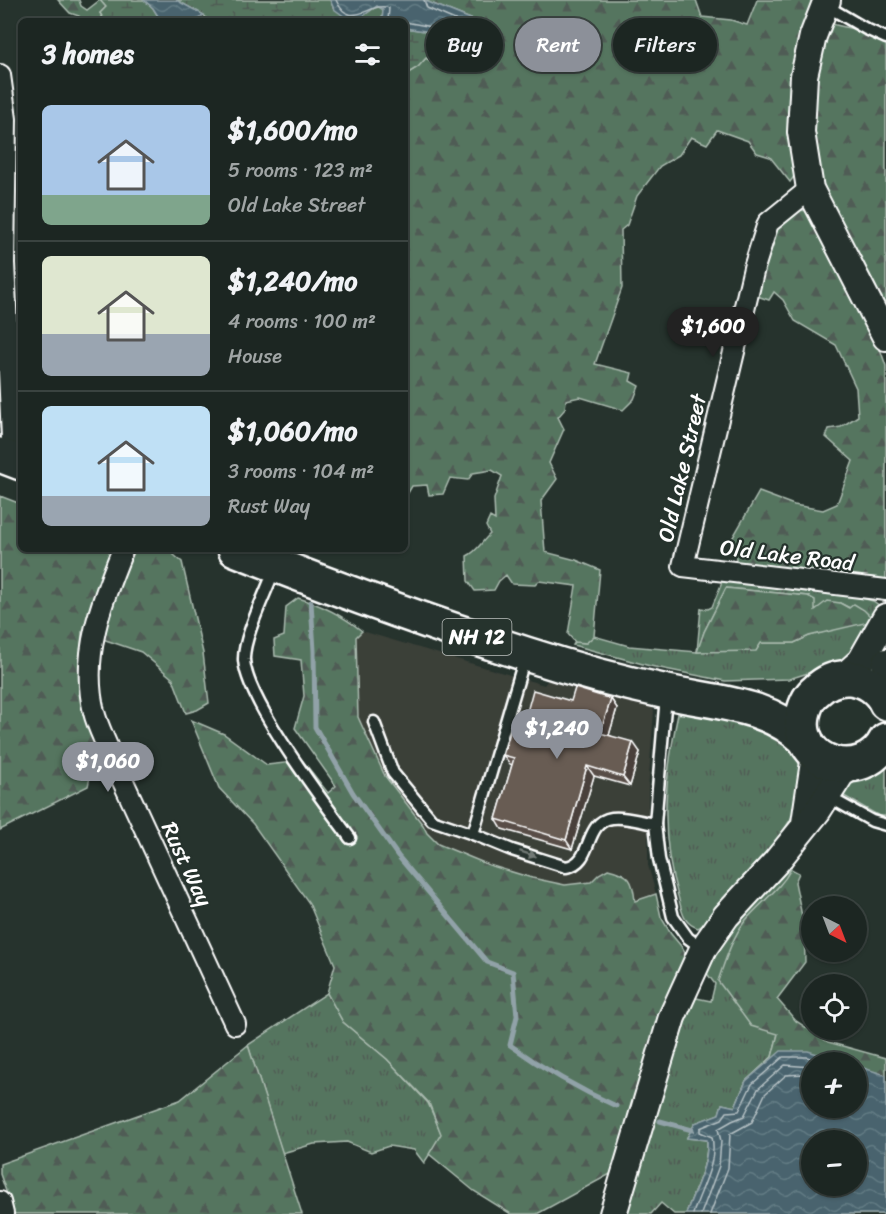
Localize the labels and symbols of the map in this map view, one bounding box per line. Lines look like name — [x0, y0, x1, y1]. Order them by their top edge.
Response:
pin: $1,600 — [664, 307, 762, 358]
street label: Old Lake Street — [646, 389, 718, 546]
street label: Old Lake Road — [718, 527, 858, 583]
road number: NH 12 — [442, 619, 512, 655]
pin: $1,240 — [508, 709, 606, 760]
pin: $1,060 — [59, 742, 157, 793]
street label: Rust Way — [150, 815, 224, 914]
one-way arrow — [519, 850, 537, 860]
north arrow — [801, 896, 867, 962]

